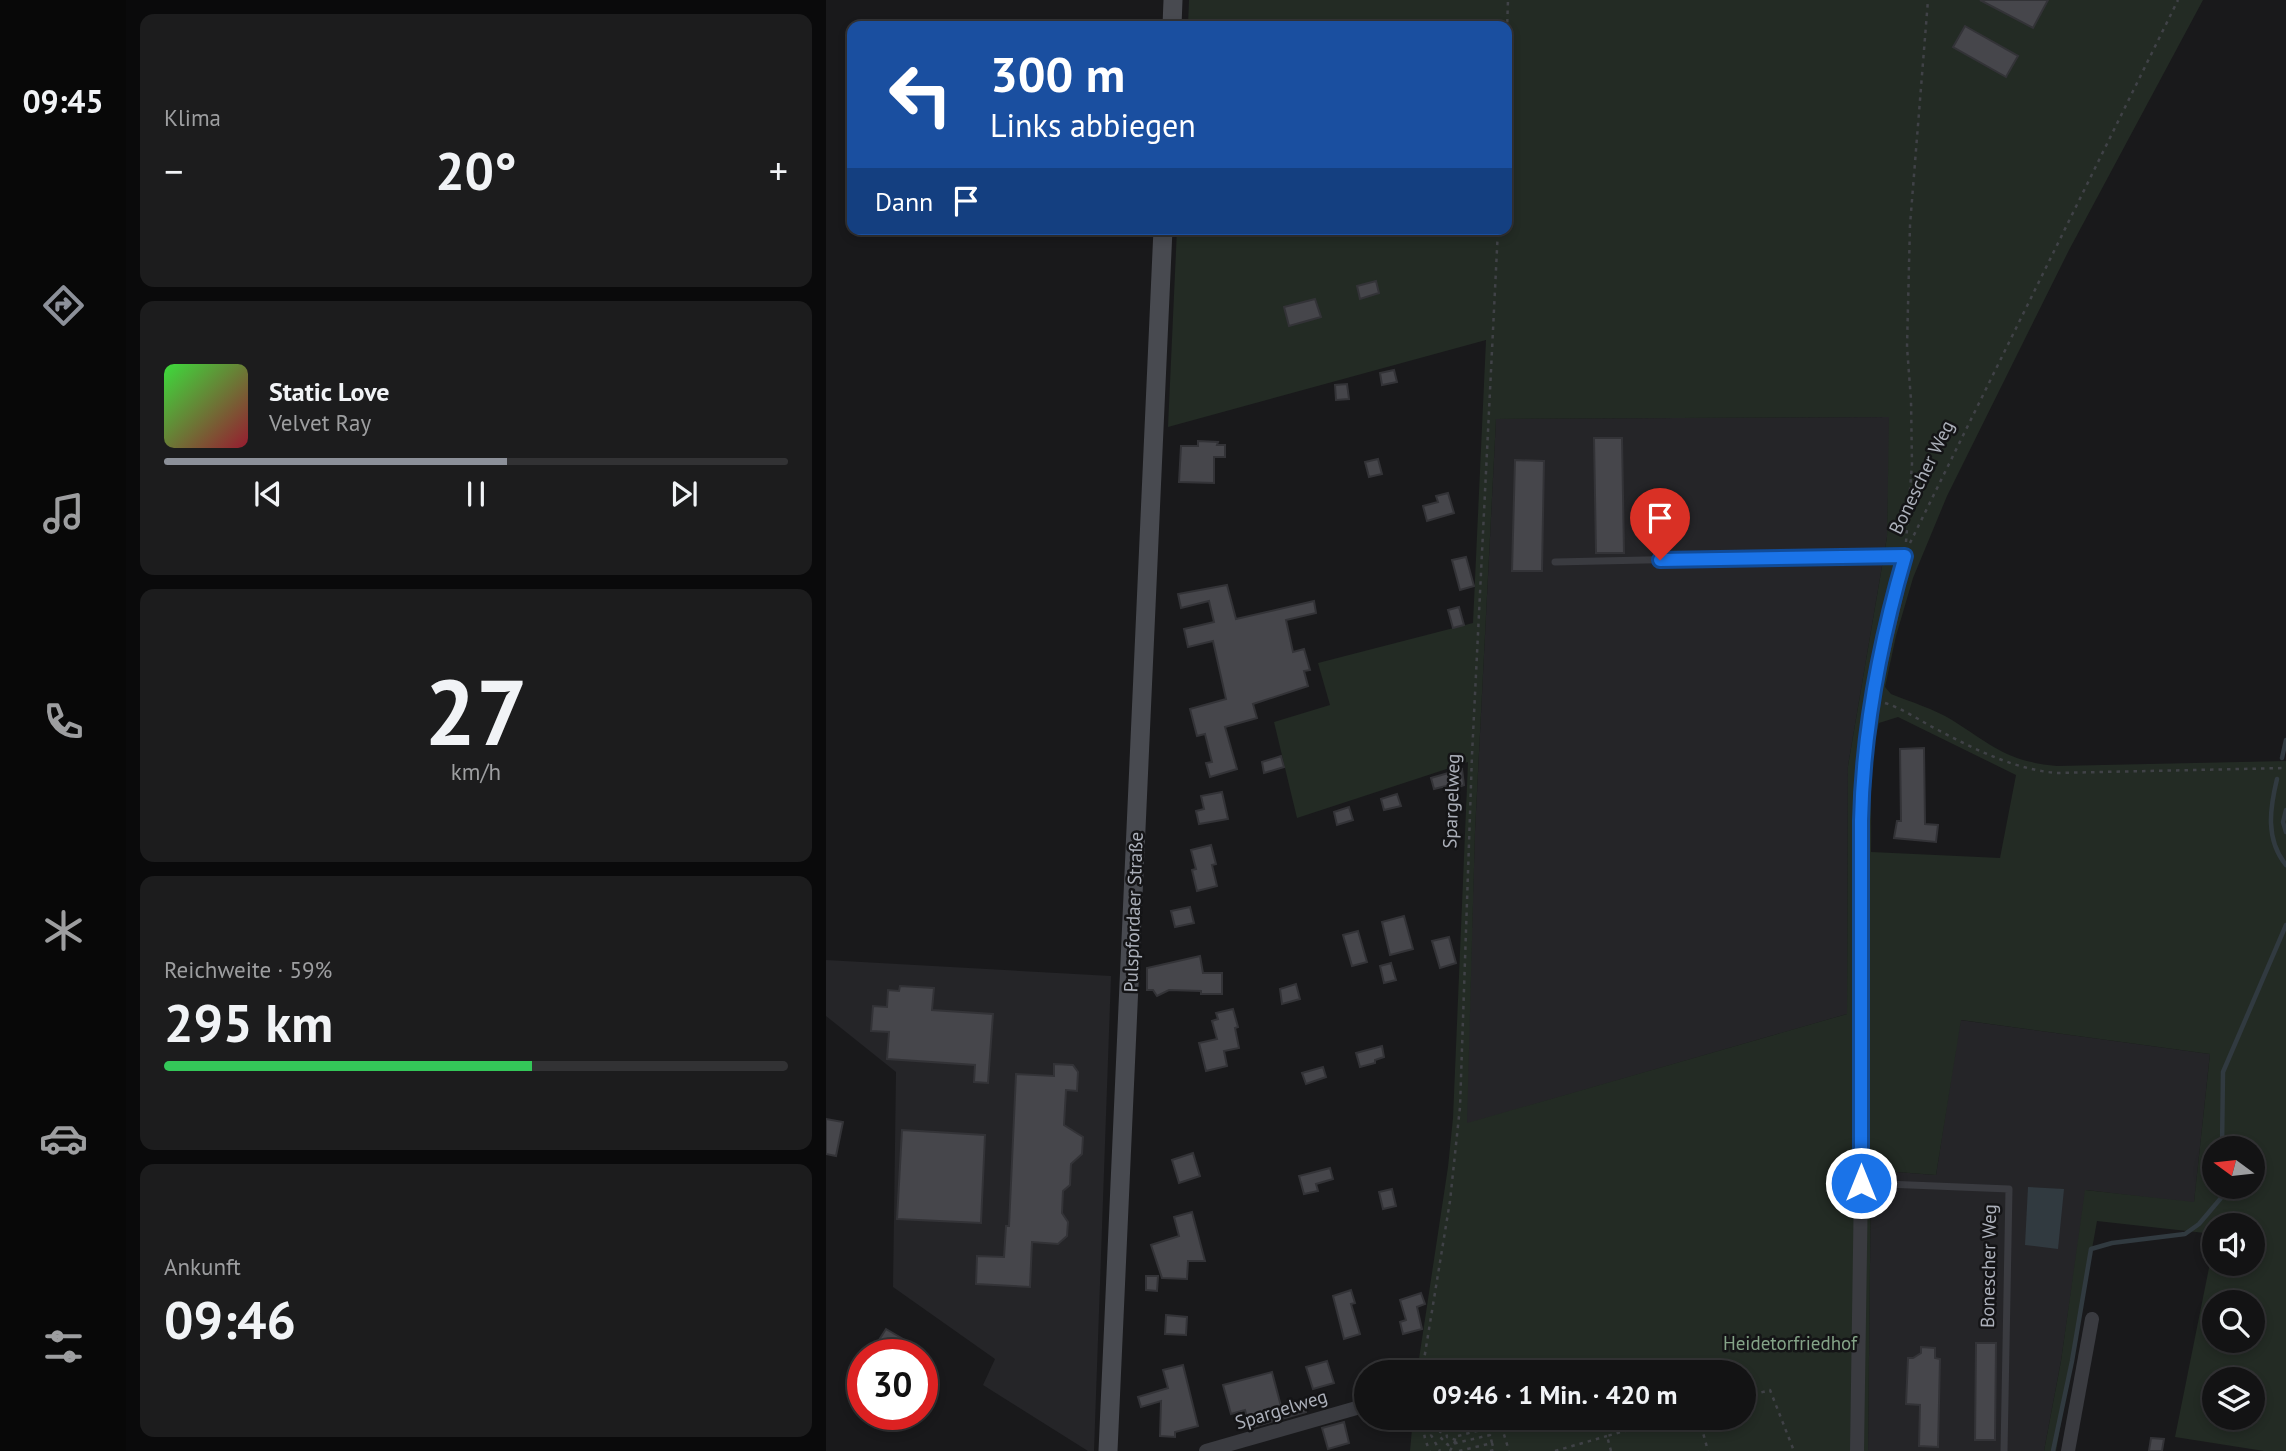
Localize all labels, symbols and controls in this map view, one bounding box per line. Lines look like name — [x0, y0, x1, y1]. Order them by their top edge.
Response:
text: 300 m — [990, 42, 1125, 106]
icon: left — [875, 49, 966, 140]
text: 09:45 — [22, 80, 104, 122]
text: Klima — [164, 103, 221, 132]
text: Links abbiegen — [990, 104, 1196, 146]
text: 20° — [435, 137, 517, 204]
text: − — [164, 146, 183, 195]
text: + — [769, 146, 788, 195]
icon: arrive — [947, 182, 985, 220]
text: Dann — [875, 185, 933, 218]
icon: directions — [39, 281, 88, 330]
text: Static Love — [269, 375, 390, 408]
text: Velvet Ray — [269, 408, 371, 437]
street label: Bonescher Weg — [1883, 416, 1959, 538]
icon: previous — [249, 475, 287, 513]
icon: pause — [457, 475, 495, 513]
icon: next — [665, 475, 703, 513]
pin — [1630, 488, 1690, 560]
icon: music — [39, 489, 88, 538]
icon: arrive — [1641, 499, 1679, 537]
text: 27 — [424, 652, 528, 770]
icon: phone — [39, 697, 88, 746]
street label: Spargelweg — [1437, 753, 1465, 849]
text: km/h — [451, 757, 501, 786]
street label: Pulspfordaer Straße — [1118, 831, 1148, 993]
icon: climate — [39, 906, 88, 955]
text: Reichweite · 59% — [164, 955, 332, 984]
text: 295 km — [164, 989, 333, 1056]
icon: car — [39, 1114, 88, 1163]
north arrow — [2202, 1136, 2264, 1199]
map controls — [2202, 1136, 2265, 1430]
position arrow — [1824, 1146, 1898, 1220]
street label: Bonescher Weg — [1975, 1204, 2001, 1328]
button: sound — [2202, 1213, 2265, 1276]
text: Ankunft — [164, 1252, 241, 1281]
text: 09:46 — [164, 1286, 296, 1353]
button: search — [2202, 1290, 2265, 1353]
icon: filters — [39, 1322, 88, 1371]
park label: Heidetorfriedhof — [1723, 1331, 1858, 1355]
speed limit sign: 30 — [847, 1339, 938, 1430]
button: layers — [2202, 1367, 2265, 1430]
text: 09:46 · 1 Min. · 420 m — [1432, 1378, 1678, 1411]
street label: Spargelweg — [1232, 1384, 1330, 1434]

